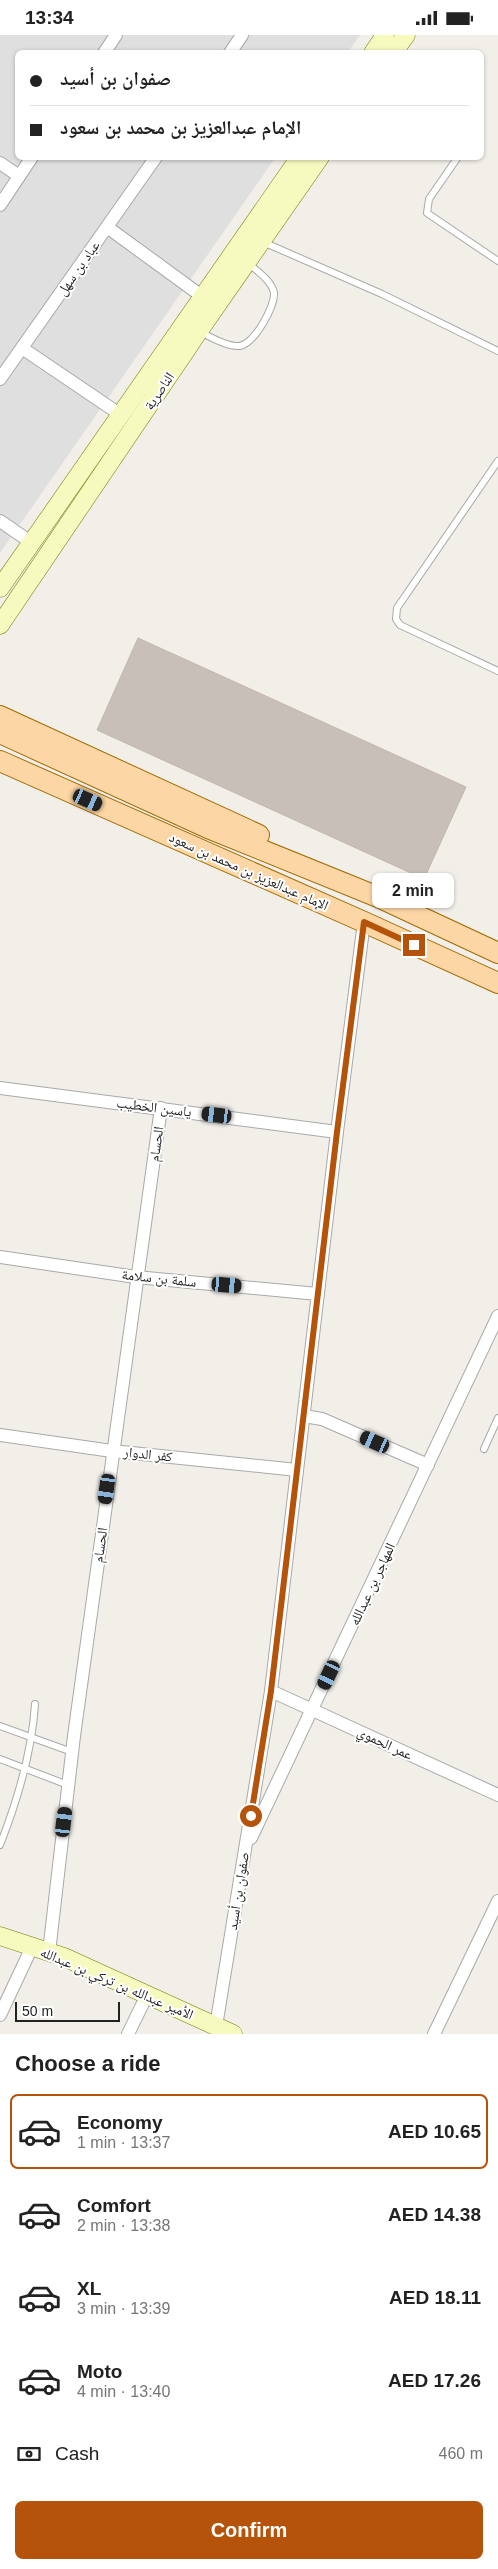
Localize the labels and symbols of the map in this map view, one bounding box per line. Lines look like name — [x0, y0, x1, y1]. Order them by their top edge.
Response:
street label: عباد بن سهل — [53, 238, 103, 299]
street label: الناصرية — [141, 369, 178, 413]
car — [71, 787, 104, 813]
street label: الإمام عبدالعزيز بن محمد بن سعود — [166, 829, 331, 915]
callout: 2 min — [373, 873, 455, 907]
route end — [403, 934, 425, 956]
street label: ياسين الخطيب — [115, 1094, 193, 1121]
car — [201, 1106, 232, 1124]
street label: الحسام — [146, 1125, 168, 1163]
street label: سلمة بن سلامة — [121, 1266, 197, 1291]
car — [211, 1276, 242, 1294]
car — [358, 1429, 391, 1455]
street label: كفر الدوار — [122, 1443, 173, 1466]
car — [97, 1473, 116, 1505]
street label: الحسام — [90, 1526, 112, 1564]
street label: المهاجر بن عبدالله — [346, 1540, 399, 1628]
car — [315, 1658, 342, 1692]
street label: عمر الحموي — [353, 1723, 415, 1766]
route start — [240, 1805, 262, 1827]
car — [54, 1806, 73, 1838]
street label: صفوان بن أسيد — [224, 1851, 253, 1931]
street label: الأمير عبدالله بن تركي بن عبدالله — [37, 1943, 196, 2026]
scale bar — [15, 1999, 120, 2022]

